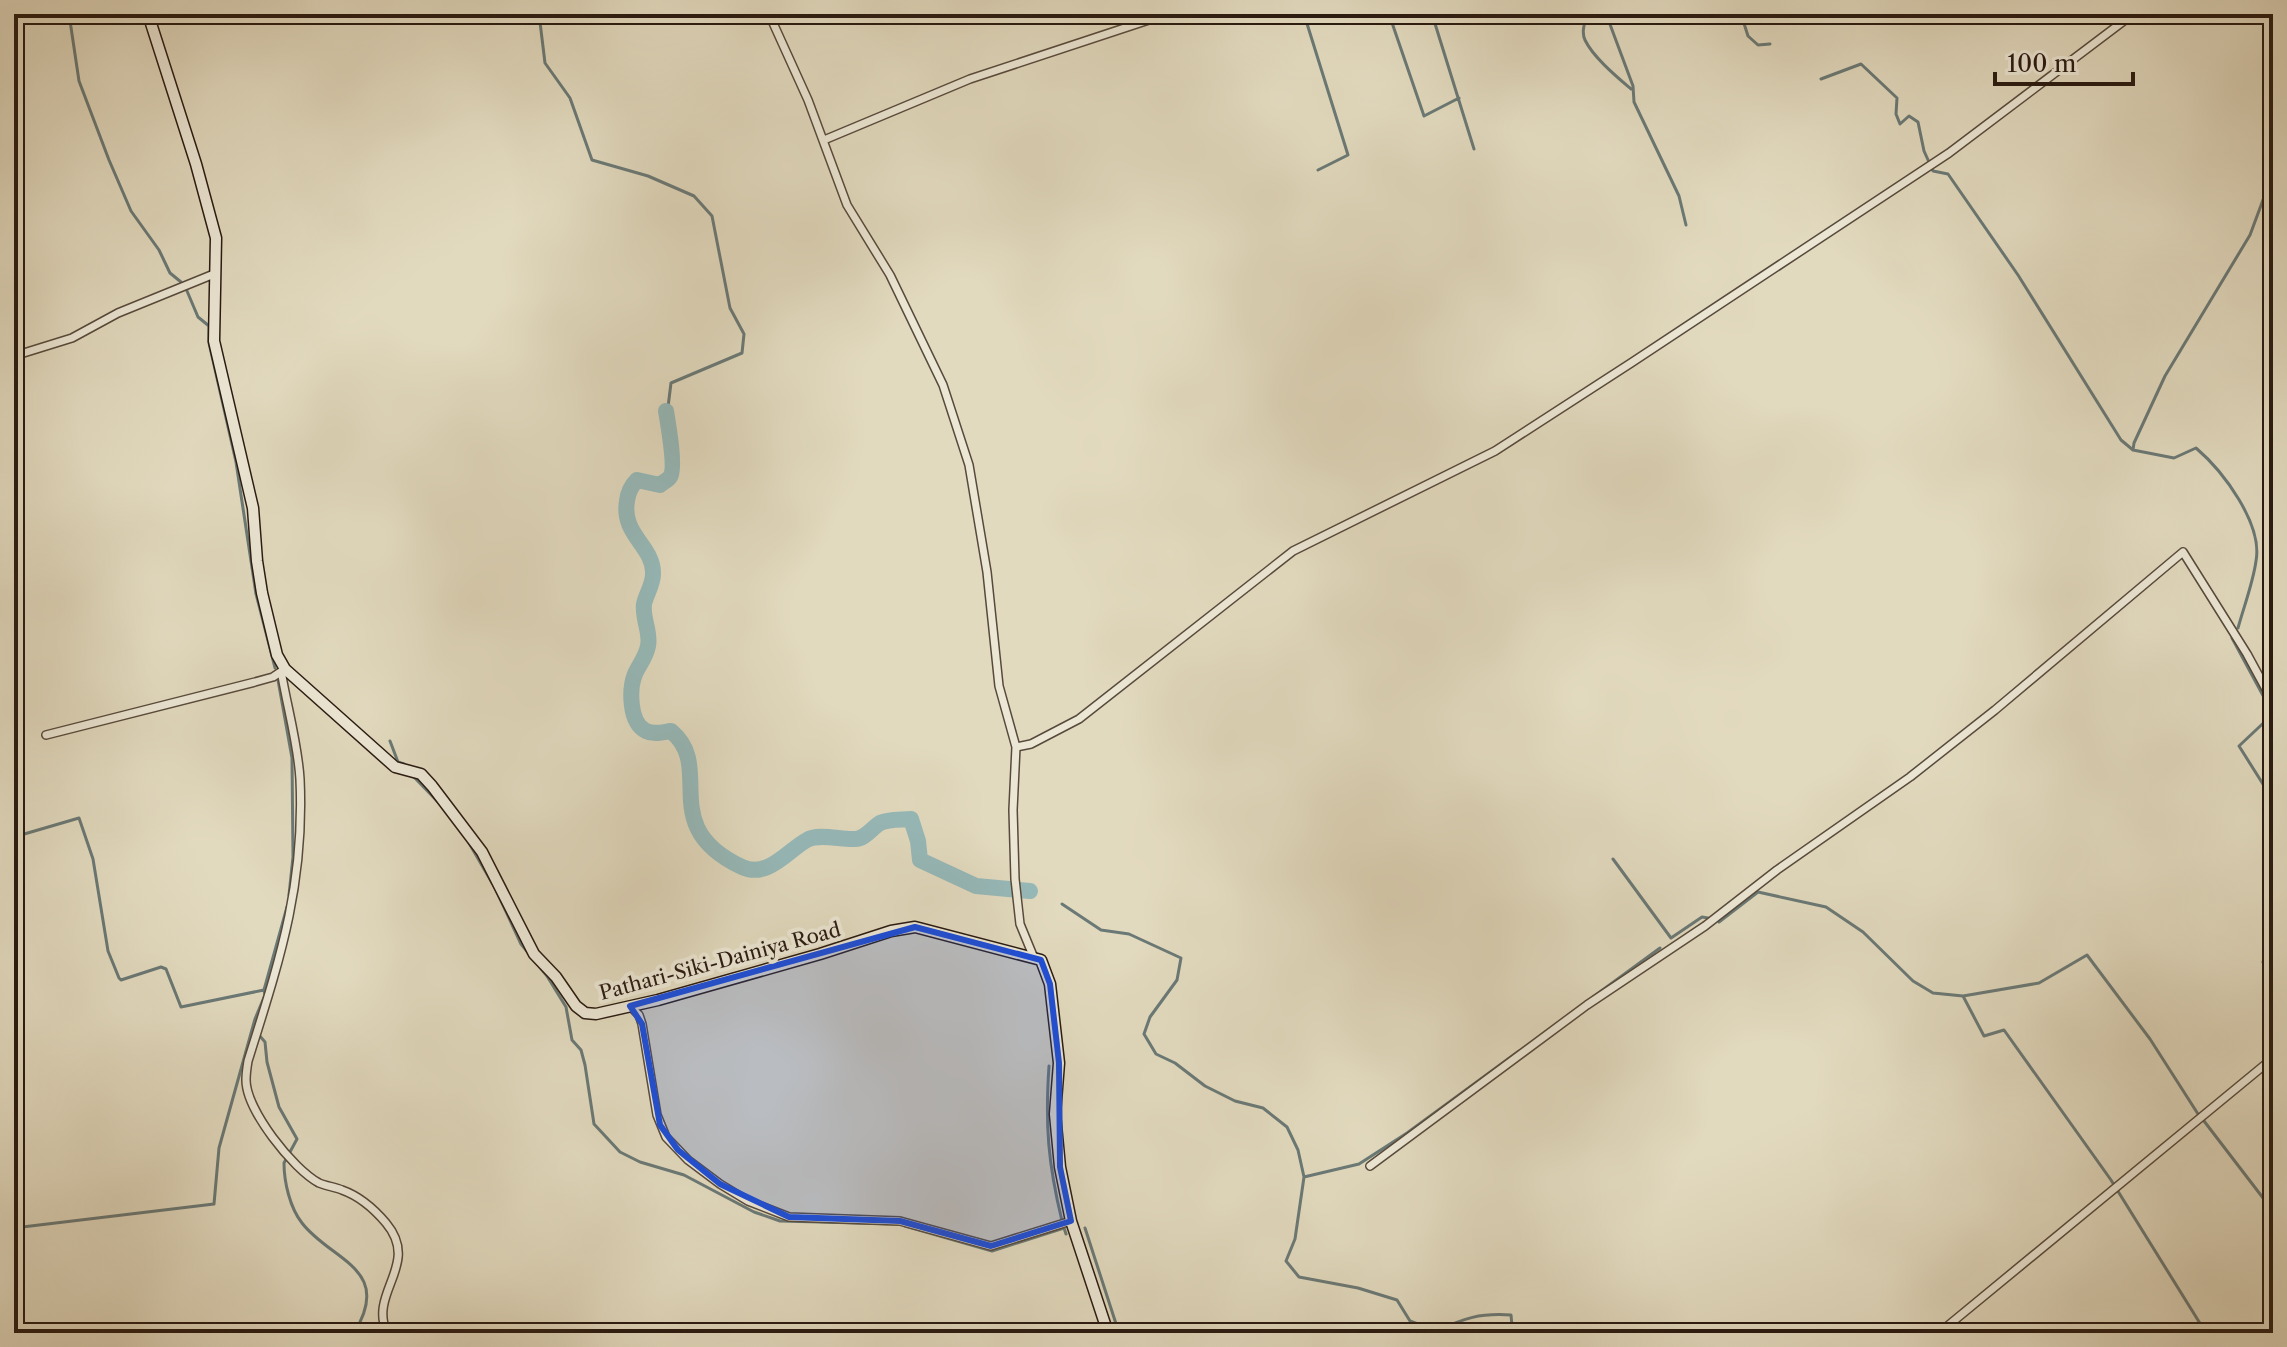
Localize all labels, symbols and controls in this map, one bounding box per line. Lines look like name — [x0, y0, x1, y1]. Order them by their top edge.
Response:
scale bar — [1995, 36, 2133, 86]
text: 100 m — [2007, 49, 2076, 78]
street label: Pathari-Siki-Dainiya Road — [597, 917, 843, 1005]

